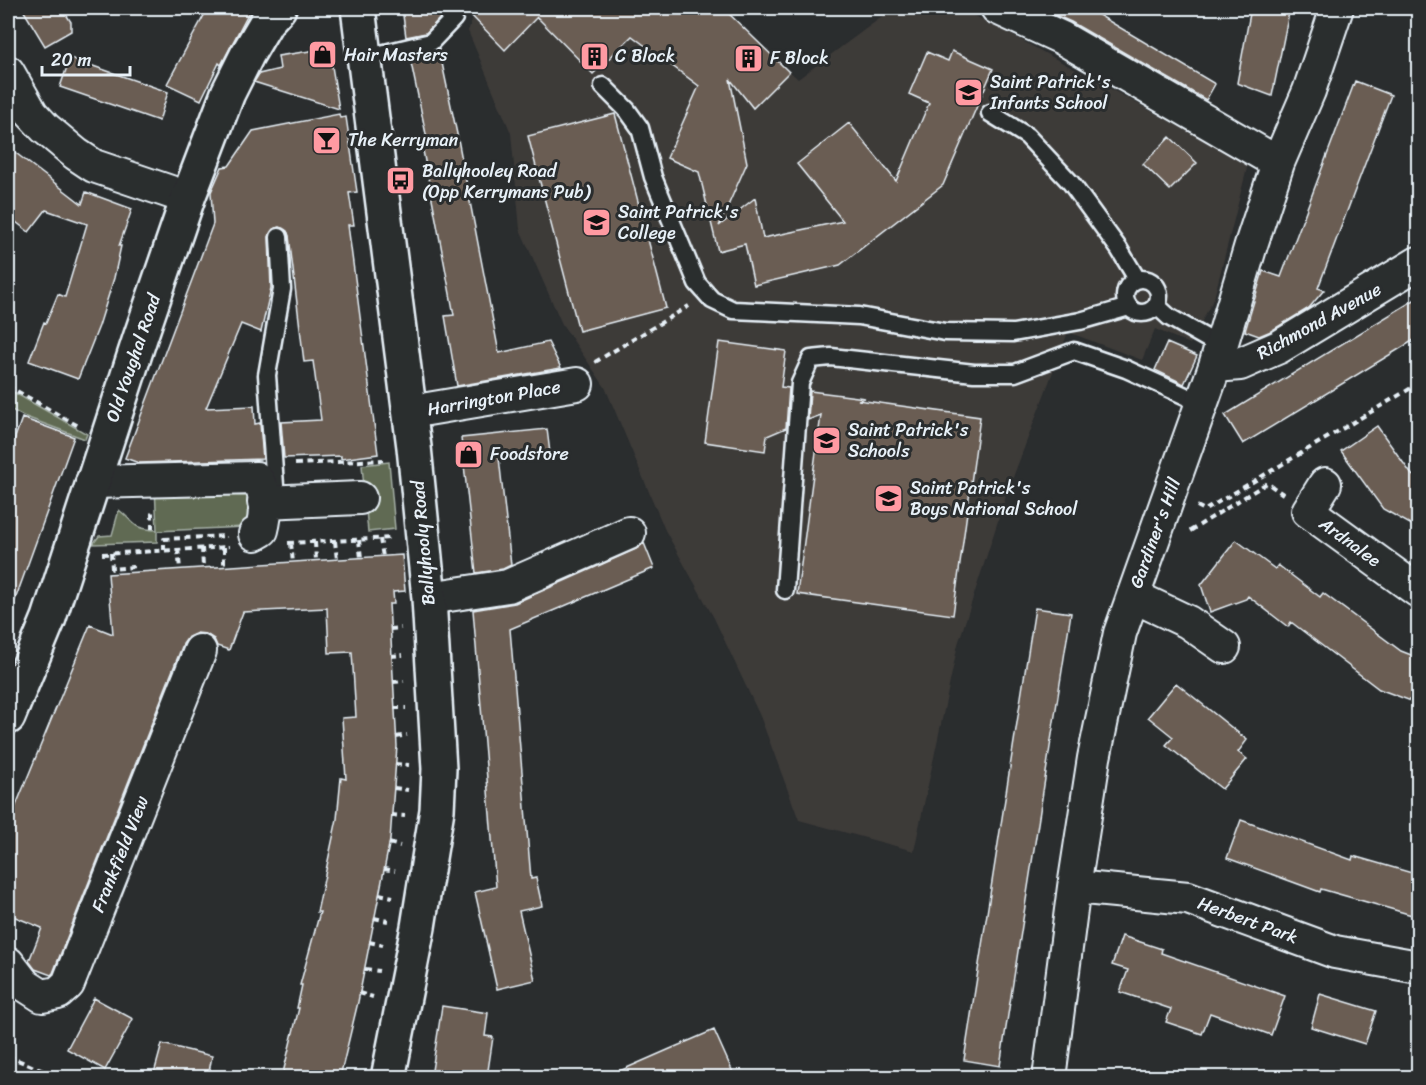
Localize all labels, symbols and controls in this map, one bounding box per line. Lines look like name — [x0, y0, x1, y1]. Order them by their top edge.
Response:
scale bar — [42, 39, 130, 77]
shop icon: Hair Masters — [307, 39, 339, 71]
place label: Hair Masters — [344, 39, 448, 71]
building icon: C Block — [578, 40, 610, 72]
place label: C Block — [615, 40, 675, 72]
building icon: F Block — [733, 42, 765, 74]
place label: F Block — [770, 42, 829, 74]
text: 20 m — [51, 44, 91, 76]
place label: Saint Patrick's Infants School — [989, 66, 1111, 119]
school or university icon: Saint Patrick's Infants School — [953, 76, 985, 108]
bar icon: The Kerryman — [311, 124, 343, 156]
place label: The Kerryman — [348, 124, 459, 156]
place label: Ballyhooley Road (Opp Kerrymans Pub) — [422, 155, 592, 208]
bus stop icon: Ballyhooley Road (Opp Kerrymans Pub) — [385, 165, 417, 197]
place label: Saint Patrick's College — [618, 196, 739, 249]
school or university icon: Saint Patrick's College — [581, 206, 613, 238]
street label: Richmond Avenue — [1251, 273, 1387, 369]
street label: Old Youghal Road — [96, 288, 170, 426]
street label: Harrington Place — [425, 371, 563, 425]
place label: Saint Patrick's Schools — [848, 414, 969, 467]
school or university icon: Saint Patrick's Schools — [811, 424, 843, 456]
shop icon: Foodstore — [453, 438, 485, 470]
place label: Foodstore — [490, 438, 569, 470]
place label: Saint Patrick's Boys National School — [910, 472, 1078, 525]
street label: Gardiner's Hill — [1120, 472, 1190, 593]
street label: Ballyhooly Road — [401, 478, 444, 607]
school or university icon: Saint Patrick's Boys National School — [873, 482, 905, 514]
street label: Ardnalee — [1311, 508, 1388, 576]
street label: Frankfield View — [82, 790, 158, 917]
street label: Herbert Park — [1193, 887, 1303, 953]

